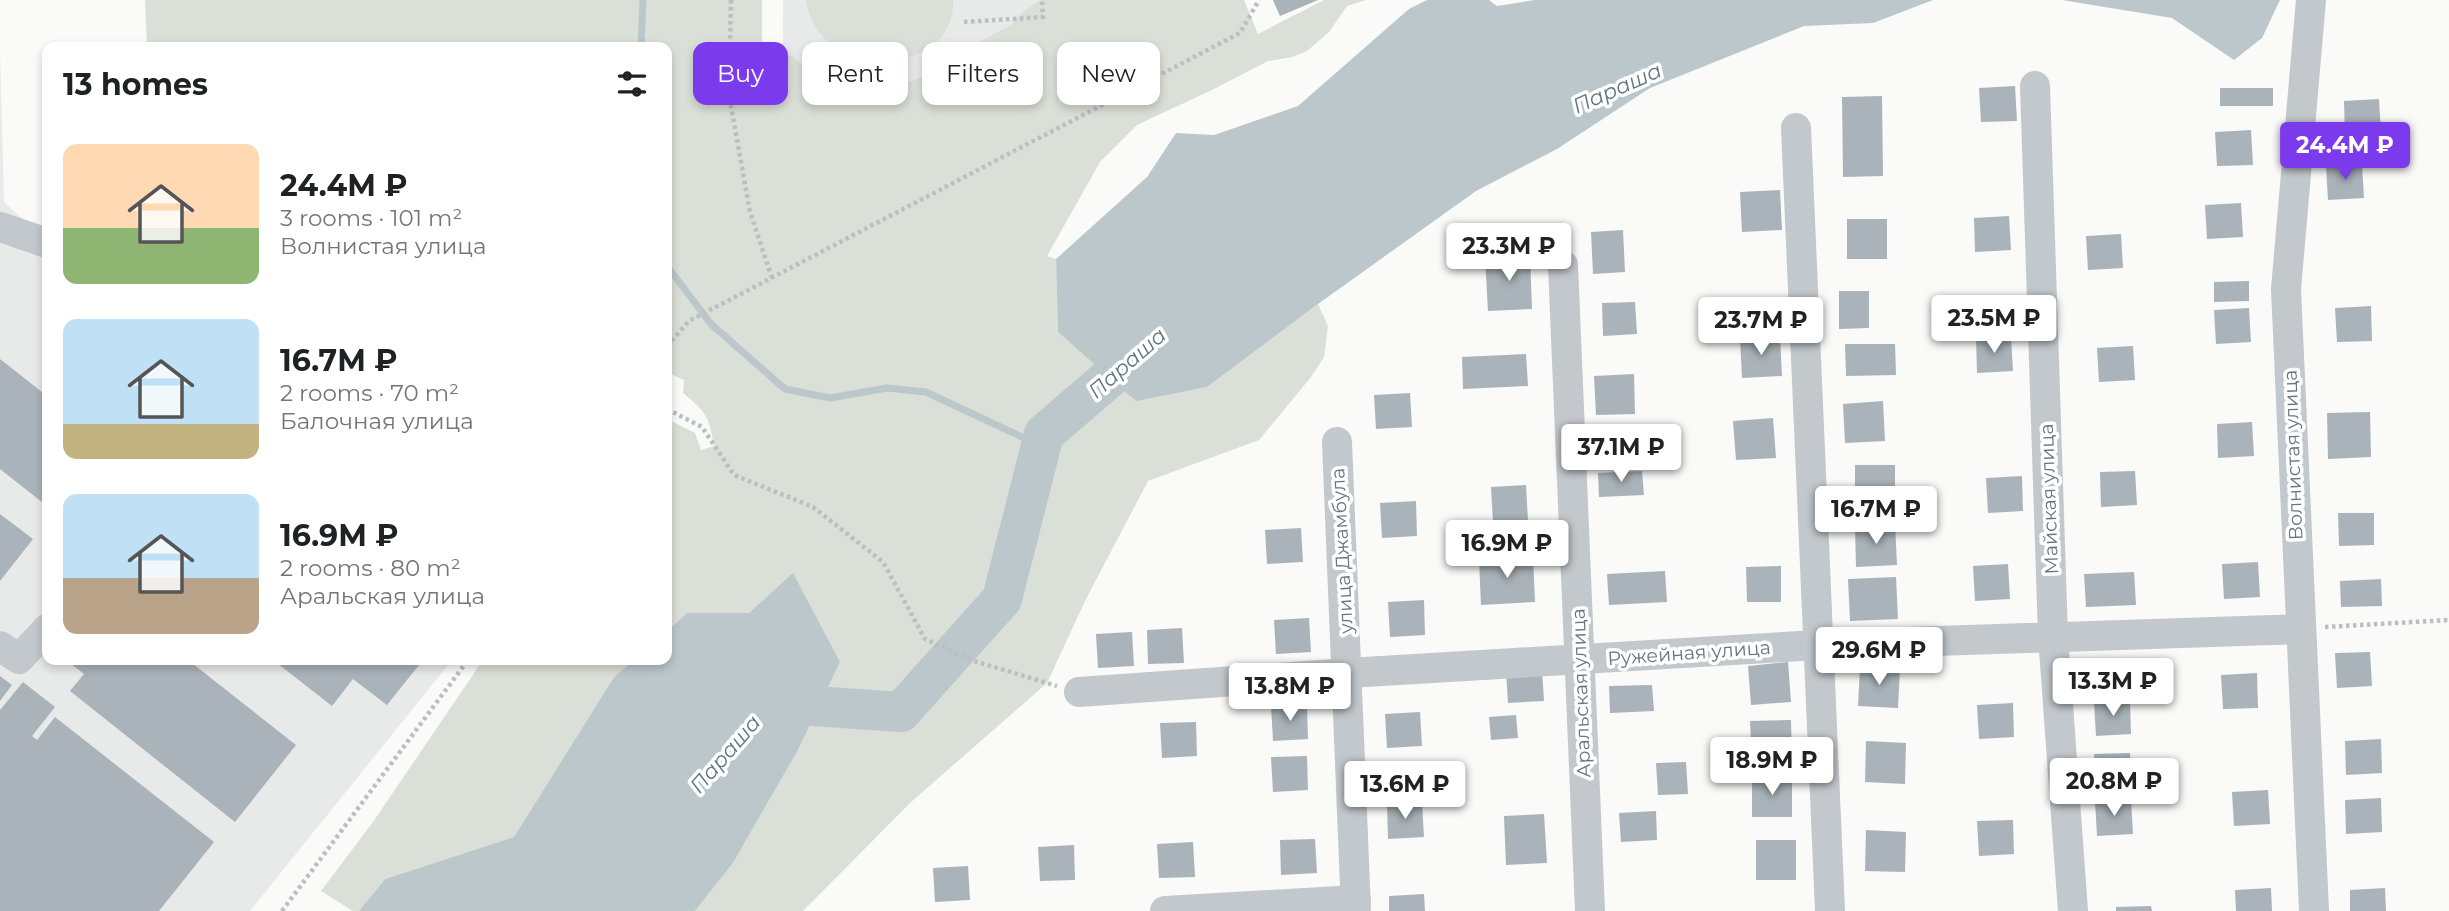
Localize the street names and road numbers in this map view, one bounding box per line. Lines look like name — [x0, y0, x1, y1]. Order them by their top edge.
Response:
street label: Волнистая улица — [2279, 369, 2307, 541]
street label: Майская улица — [2035, 423, 2063, 575]
street label: улица Джамбула — [1326, 467, 1358, 636]
street label: Аральская улица — [1567, 608, 1595, 778]
street label: Ружейная улица — [1607, 636, 1771, 670]

